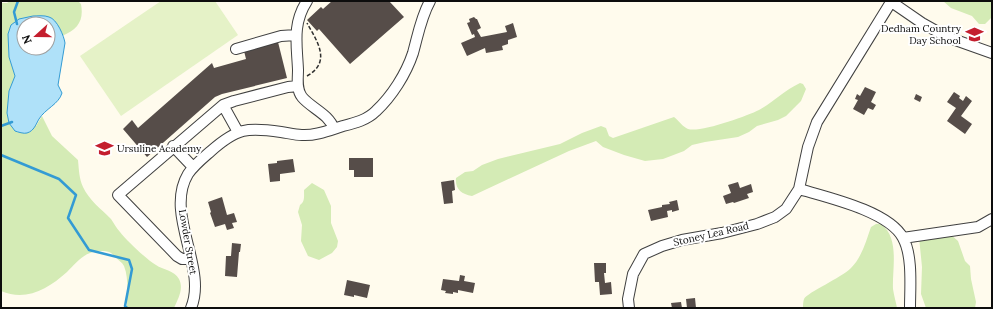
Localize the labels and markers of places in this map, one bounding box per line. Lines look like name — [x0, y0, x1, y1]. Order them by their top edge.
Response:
place label: Dedham Country Day School — [881, 22, 962, 47]
school or university icon: Dedham Country Day School — [964, 24, 984, 44]
school or university icon: Ursuline Academy — [94, 138, 114, 158]
place label: Ursuline Academy — [117, 142, 202, 155]

